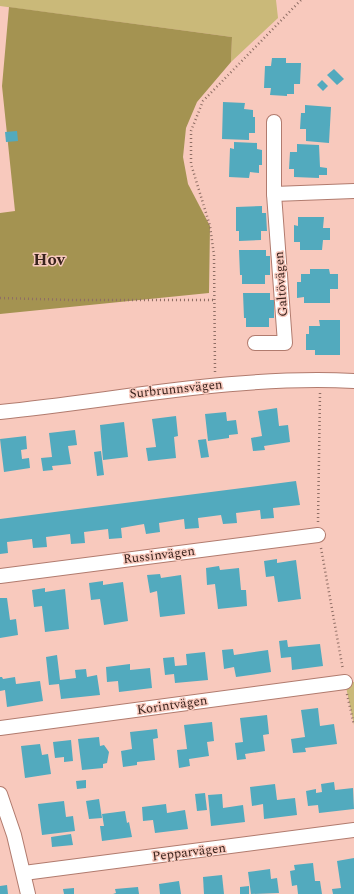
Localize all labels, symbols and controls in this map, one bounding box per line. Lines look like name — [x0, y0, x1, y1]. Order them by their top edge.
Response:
district label: Hov — [33, 247, 66, 273]
street label: Galtövägen — [269, 250, 293, 317]
street label: Surbrunnsvägen — [129, 374, 224, 404]
street label: Russinvägen — [122, 541, 196, 569]
street label: Korintvägen — [136, 690, 209, 720]
street label: Pepparvägen — [151, 838, 227, 866]

